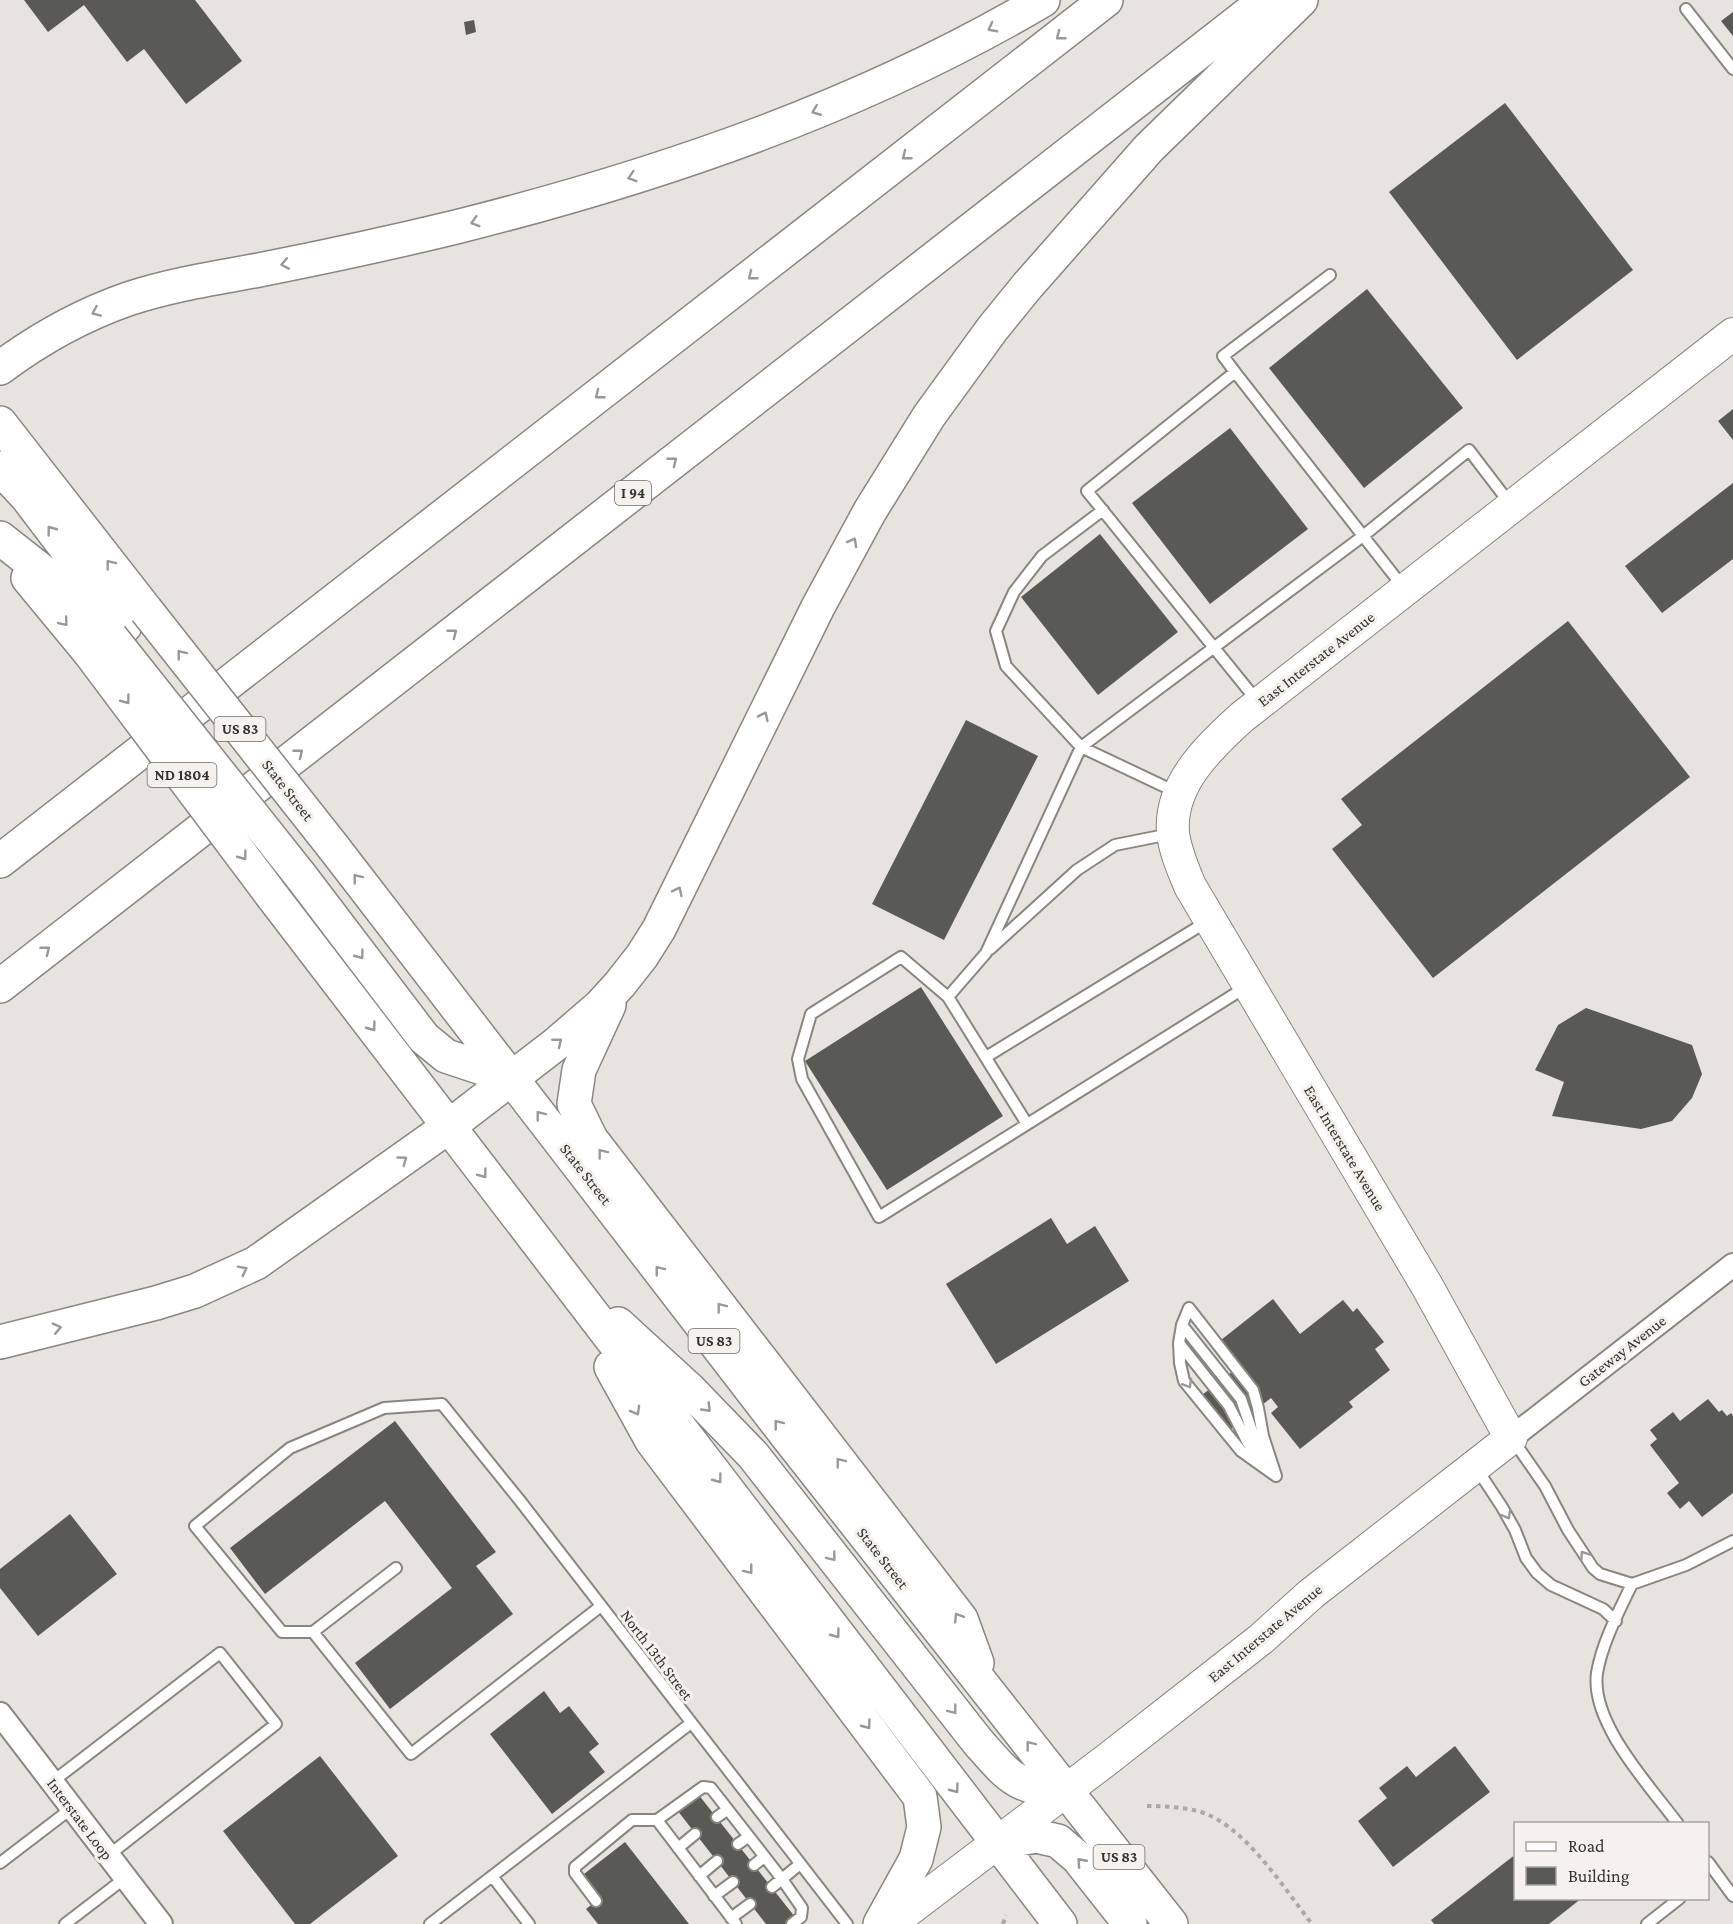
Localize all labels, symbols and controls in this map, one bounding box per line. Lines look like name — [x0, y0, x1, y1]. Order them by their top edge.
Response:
one-way arrow — [988, 21, 998, 32]
one-way arrow — [1056, 28, 1067, 39]
one-way arrow — [811, 104, 822, 116]
one-way arrow — [902, 148, 913, 159]
one-way arrow — [627, 170, 638, 182]
one-way arrow — [470, 214, 480, 227]
one-way arrow — [280, 257, 290, 270]
one-way arrow — [748, 268, 759, 279]
one-way arrow — [92, 305, 103, 317]
one-way arrow — [594, 388, 605, 399]
one-way arrow — [667, 458, 678, 469]
road number: I 94 — [615, 481, 651, 505]
one-way arrow — [48, 525, 59, 536]
one-way arrow — [846, 538, 857, 549]
one-way arrow — [107, 560, 118, 571]
street label: East Interstate Avenue — [1254, 608, 1378, 710]
one-way arrow — [57, 615, 68, 626]
one-way arrow — [446, 629, 457, 640]
one-way arrow — [177, 650, 188, 661]
one-way arrow — [118, 694, 129, 705]
one-way arrow — [757, 712, 769, 723]
road number: US 83 — [214, 717, 266, 741]
one-way arrow — [293, 749, 304, 760]
street label: State Street — [259, 756, 318, 824]
road number: ND 1804 — [148, 763, 216, 787]
one-way arrow — [235, 850, 246, 861]
one-way arrow — [353, 873, 364, 884]
one-way arrow — [671, 887, 682, 897]
one-way arrow — [39, 946, 50, 957]
one-way arrow — [353, 949, 364, 960]
one-way arrow — [364, 1020, 375, 1031]
one-way arrow — [551, 1038, 562, 1049]
street label: East Interstate Avenue — [1301, 1082, 1389, 1214]
one-way arrow — [537, 1111, 548, 1122]
street label: State Street — [557, 1140, 616, 1208]
one-way arrow — [598, 1148, 609, 1159]
one-way arrow — [396, 1156, 407, 1167]
one-way arrow — [476, 1167, 487, 1178]
one-way arrow — [656, 1265, 667, 1276]
one-way arrow — [236, 1266, 247, 1277]
one-way arrow — [717, 1303, 728, 1314]
street label: Gateway Avenue — [1575, 1312, 1670, 1391]
one-way arrow — [52, 1323, 62, 1336]
road number: US 83 — [688, 1329, 740, 1353]
one-way arrow — [1181, 1378, 1192, 1388]
one-way arrow — [700, 1401, 711, 1411]
one-way arrow — [629, 1405, 640, 1415]
one-way arrow — [774, 1420, 785, 1431]
one-way arrow — [836, 1457, 847, 1468]
one-way arrow — [710, 1473, 721, 1484]
one-way arrow — [1500, 1509, 1511, 1519]
street label: State Street — [854, 1524, 913, 1592]
one-way arrow — [825, 1550, 836, 1561]
one-way arrow — [1580, 1551, 1591, 1562]
one-way arrow — [742, 1563, 753, 1574]
street label: East Interstate Avenue — [1205, 1580, 1325, 1686]
street label: North 13th Street — [618, 1607, 697, 1704]
one-way arrow — [954, 1612, 965, 1623]
one-way arrow — [829, 1627, 840, 1638]
one-way arrow — [945, 1703, 956, 1714]
one-way arrow — [860, 1718, 871, 1729]
one-way arrow — [1026, 1740, 1037, 1751]
street label: Interstate Loop — [43, 1775, 116, 1864]
one-way arrow — [948, 1782, 959, 1793]
legend — [1514, 1822, 1709, 1900]
text: Road — [1568, 1836, 1605, 1856]
road number: US 83 — [1094, 1845, 1144, 1869]
one-way arrow — [1077, 1858, 1088, 1869]
text: Building — [1568, 1866, 1630, 1886]

